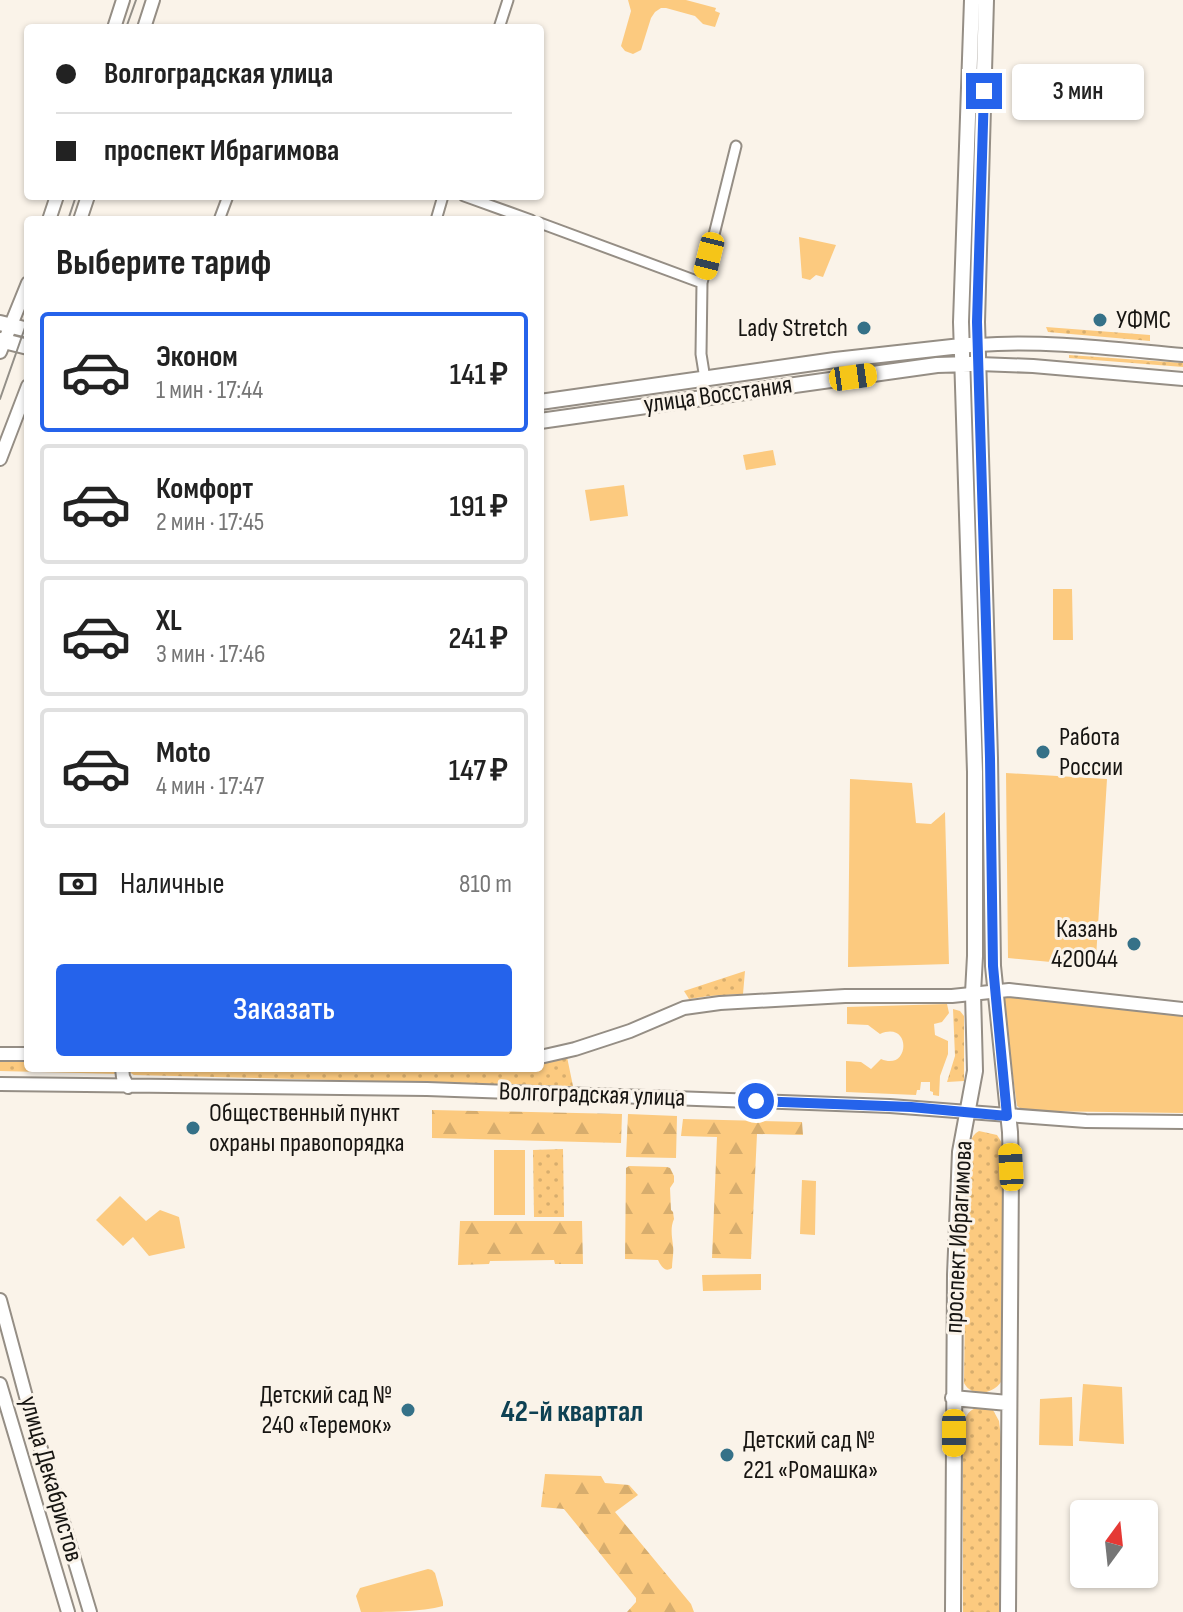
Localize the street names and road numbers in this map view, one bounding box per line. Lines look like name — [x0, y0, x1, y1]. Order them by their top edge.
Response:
street label: улица Восстания — [642, 369, 794, 421]
street label: Волгоградская улица — [498, 1076, 686, 1114]
street label: проспект Ибрагимова — [938, 1140, 980, 1334]
street label: улица Декабристов — [13, 1393, 89, 1565]

